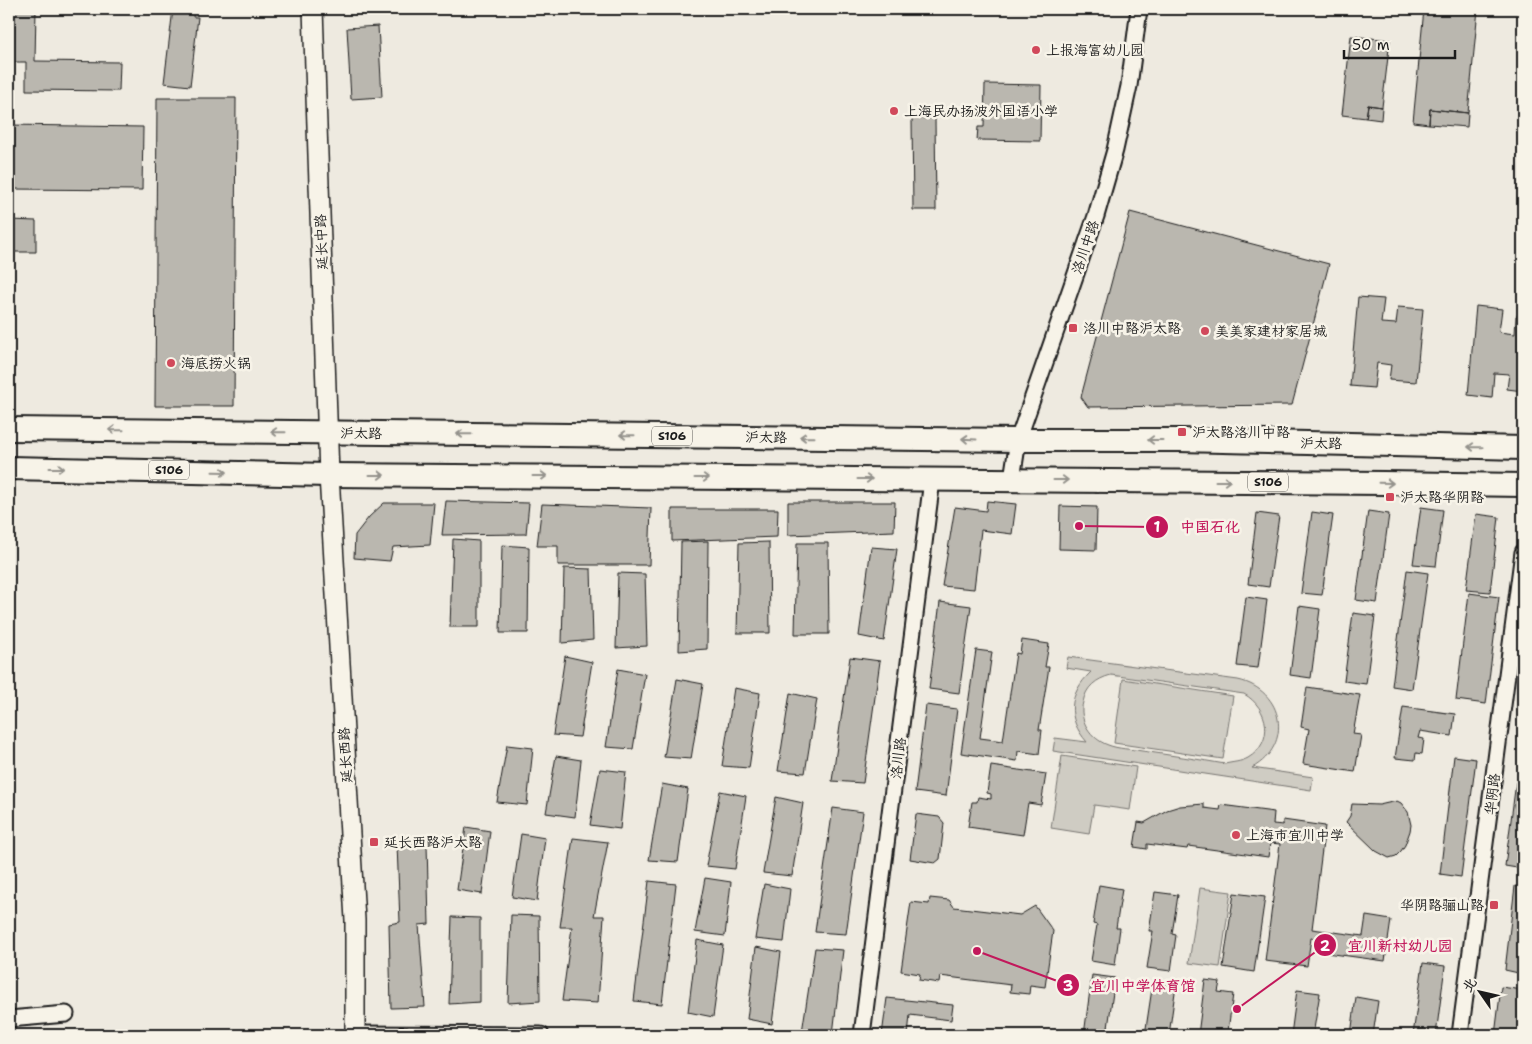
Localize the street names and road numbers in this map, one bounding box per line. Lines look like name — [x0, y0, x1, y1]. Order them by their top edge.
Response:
street label: 延长中路 — [311, 214, 331, 270]
street label: 洛川中路 — [1067, 218, 1103, 276]
street label: 沪太路 — [340, 424, 382, 442]
road number: S106 — [652, 426, 692, 446]
street label: 沪太路 — [745, 428, 787, 446]
street label: 沪太路 — [1300, 434, 1342, 452]
road number: S106 — [149, 460, 189, 480]
road number: S106 — [1248, 472, 1288, 492]
street label: 延长西路 — [335, 727, 355, 783]
street label: 洛川路 — [887, 736, 909, 780]
street label: 华阴路 — [1481, 772, 1503, 816]

